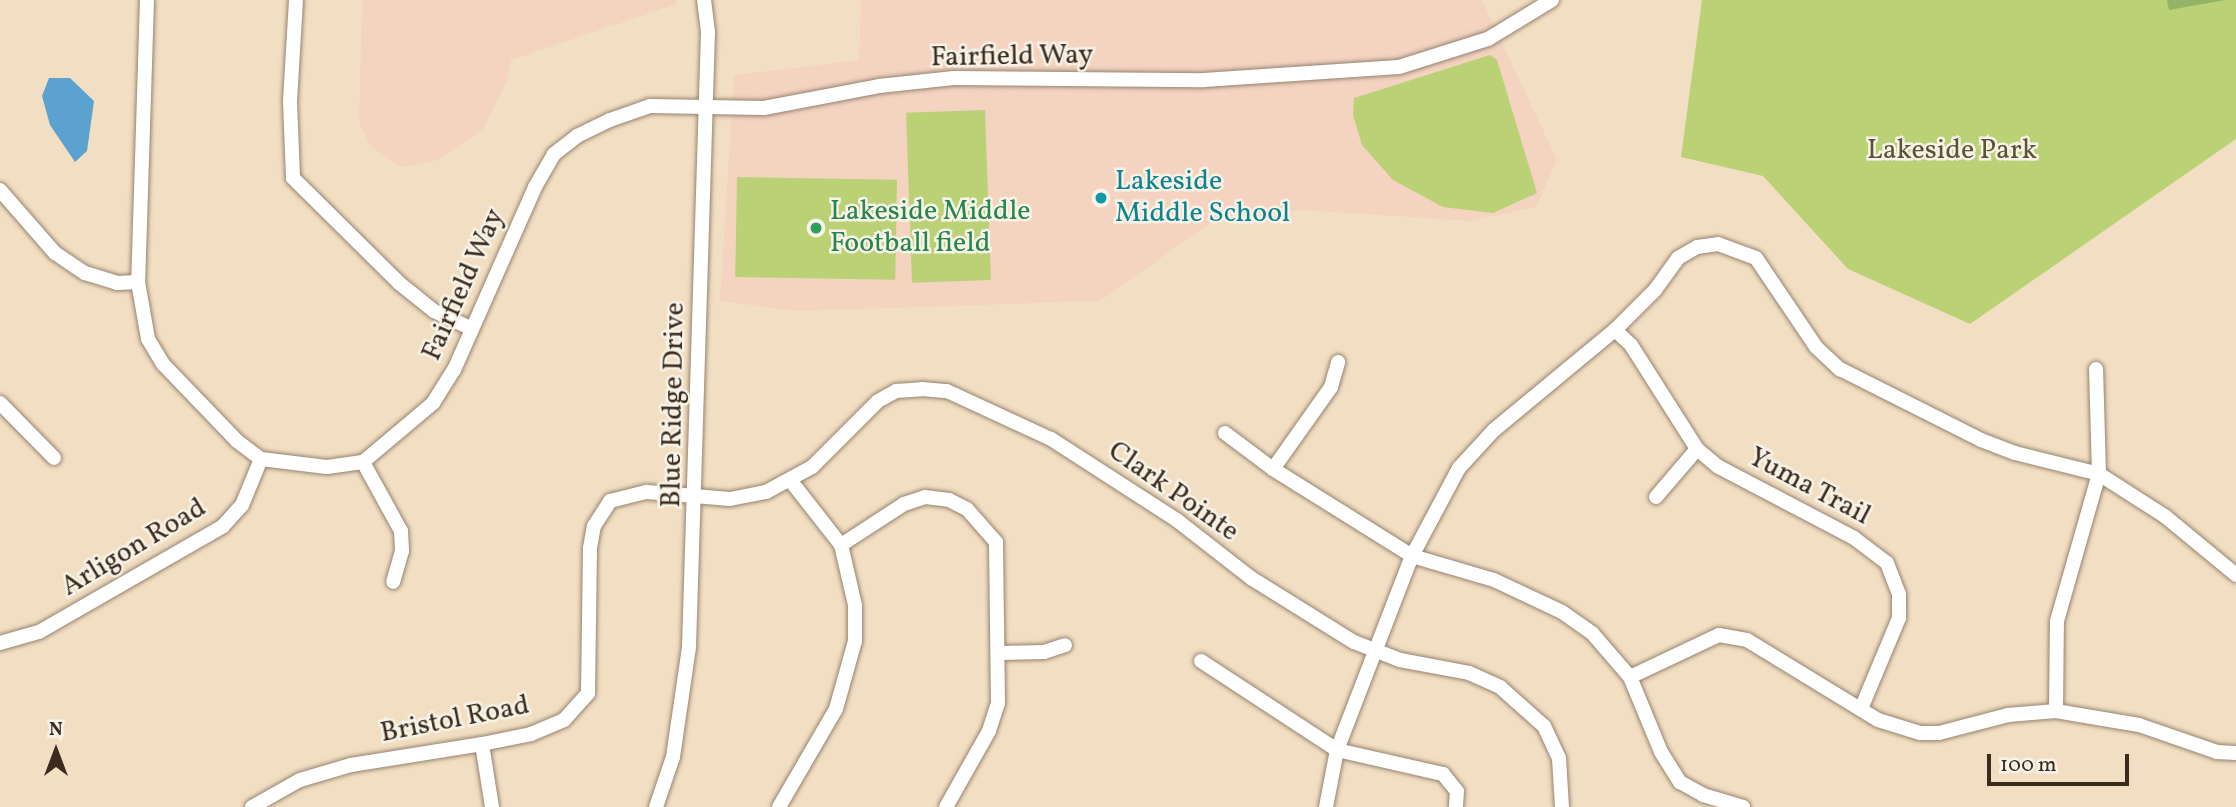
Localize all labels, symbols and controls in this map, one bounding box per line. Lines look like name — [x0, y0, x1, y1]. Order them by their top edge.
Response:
street label: Fairfield Way — [930, 39, 1094, 75]
park label: Lakeside Park — [1867, 134, 2037, 168]
place label: Lakeside Middle School — [1115, 165, 1290, 231]
marker: Lakeside Middle School — [1093, 190, 1109, 206]
place label: Lakeside Middle Football field — [830, 195, 1031, 261]
street label: Fairfield Way — [415, 204, 513, 366]
marker: Lakeside Middle Football field — [808, 220, 824, 236]
street label: Blue Ridge Drive — [655, 302, 693, 508]
street label: Clark Pointe — [1101, 435, 1245, 549]
street label: Yuma Trail — [1742, 441, 1876, 533]
street label: Arligon Road — [55, 492, 213, 604]
street label: Bristol Road — [378, 689, 532, 751]
north arrow — [21, 716, 91, 786]
text: N — [49, 717, 63, 743]
scale bar — [1991, 740, 2133, 784]
text: 100 m — [2000, 751, 2057, 780]

